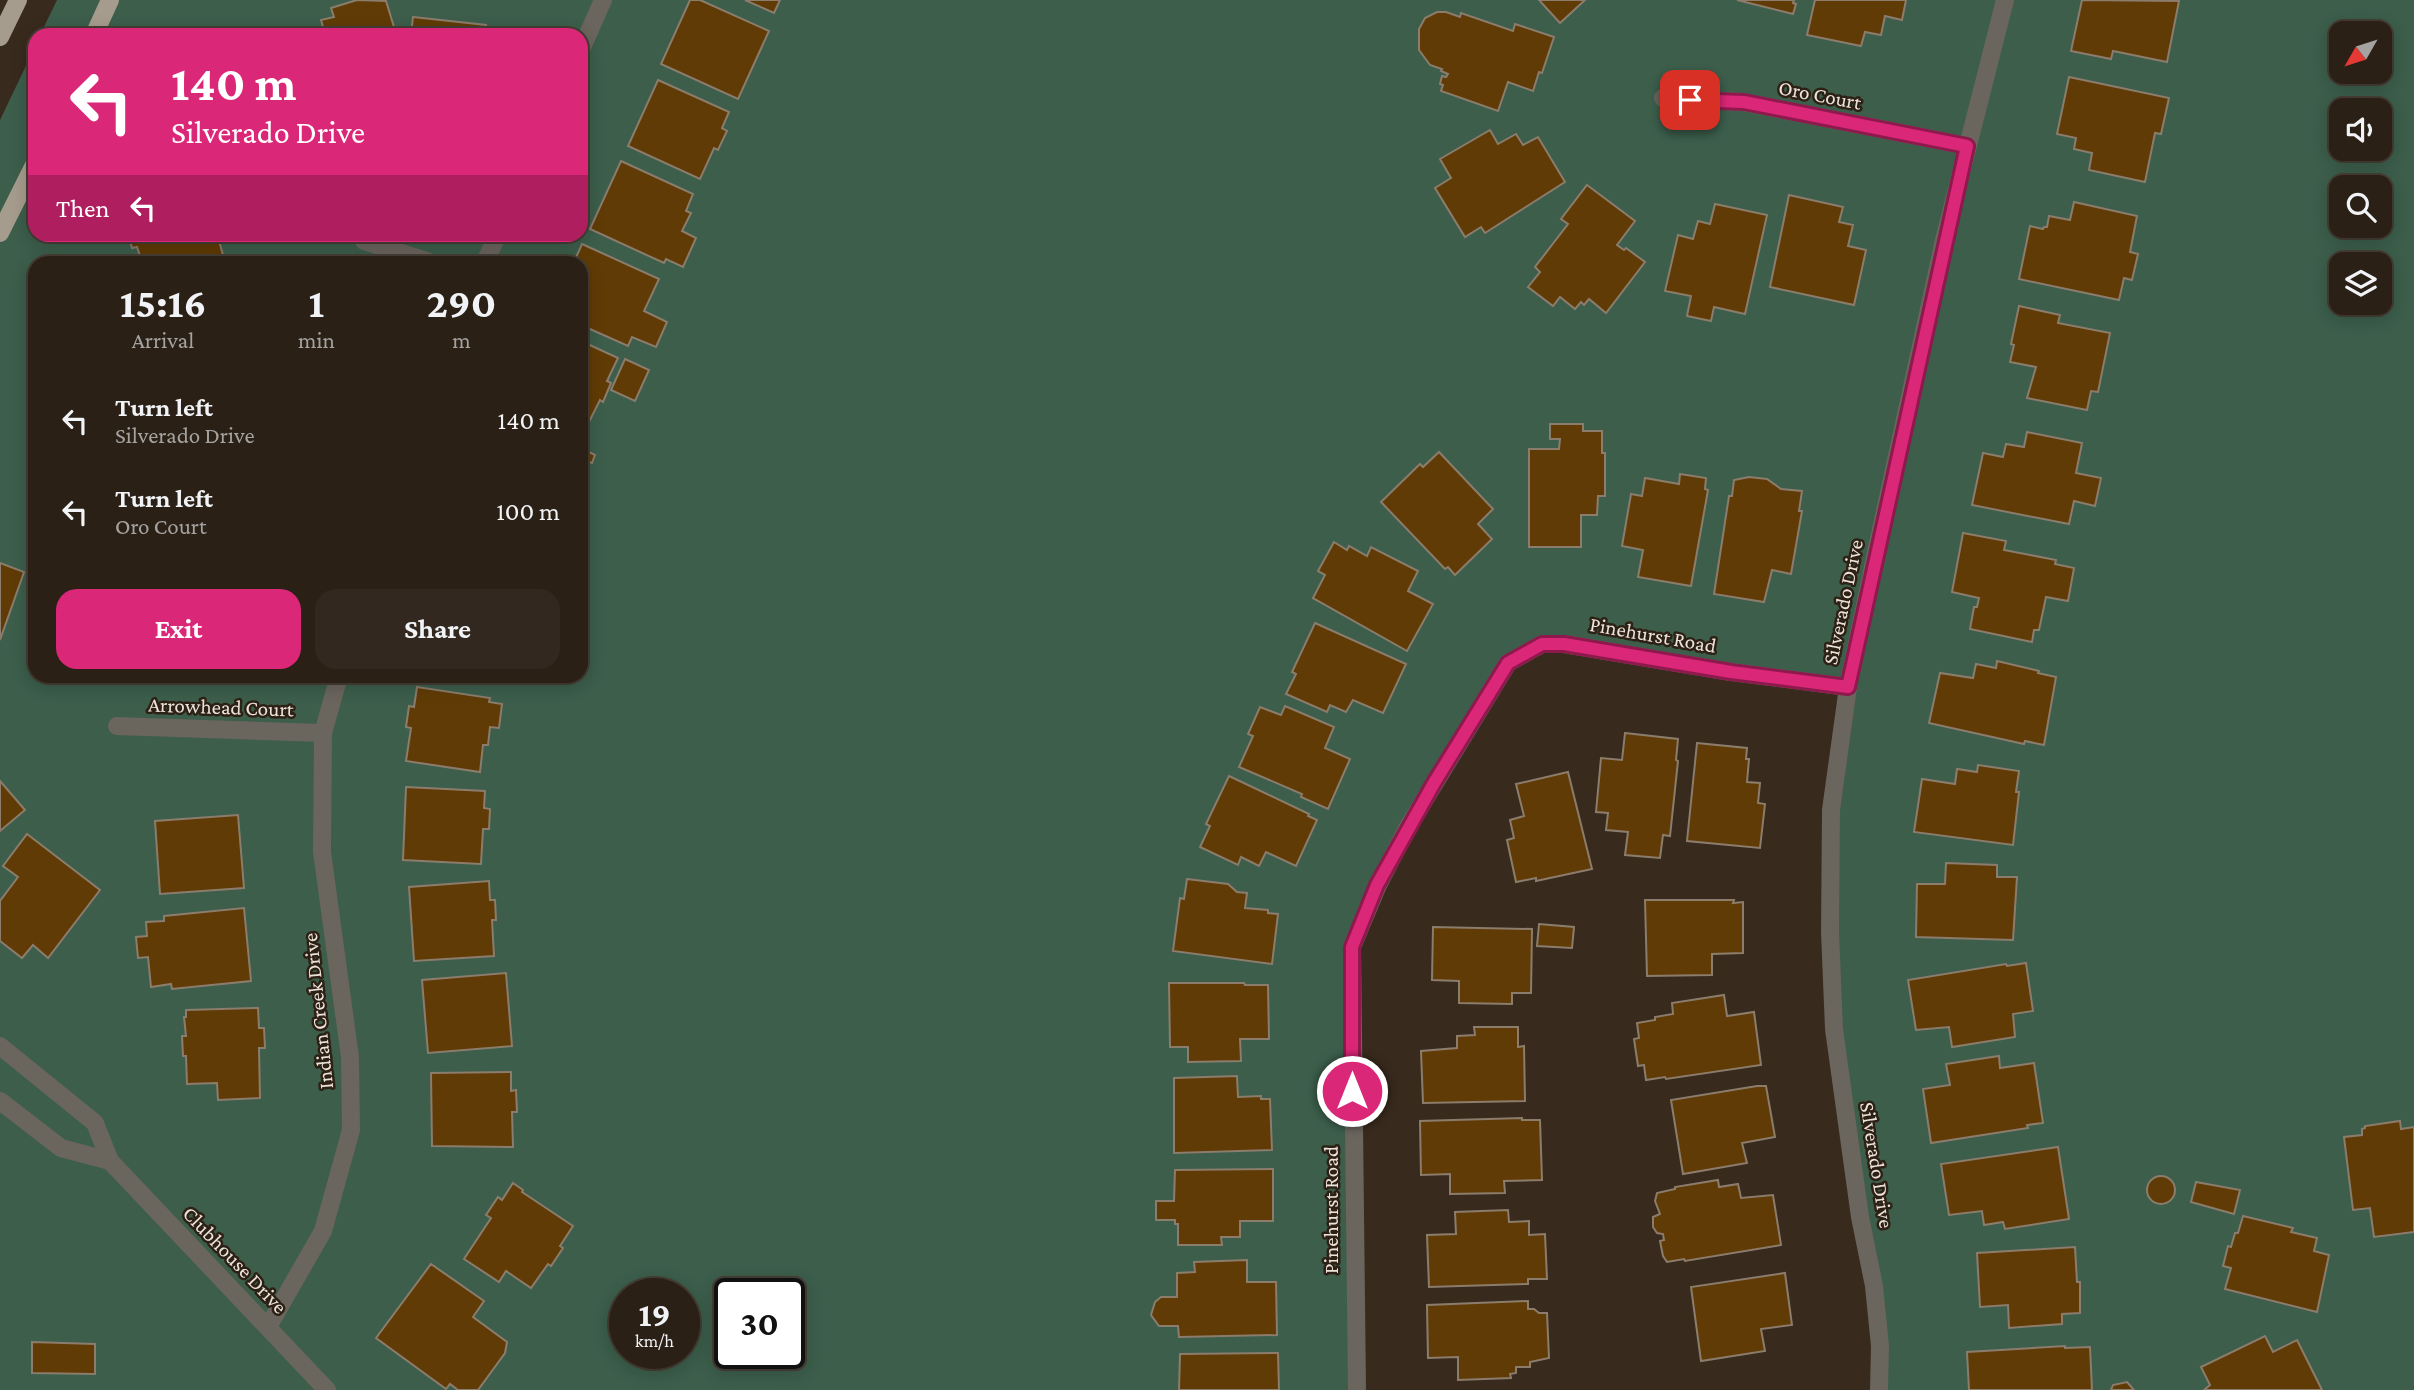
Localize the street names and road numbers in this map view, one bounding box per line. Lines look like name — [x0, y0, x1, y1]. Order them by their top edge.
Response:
street label: Oro Court — [1777, 75, 1864, 115]
street label: Silverado Drive — [1818, 537, 1868, 667]
street label: Pinehurst Road — [1588, 612, 1718, 658]
street label: Arrowhead Court — [148, 692, 295, 722]
street label: Indian Creek Drive — [298, 932, 338, 1090]
street label: Silverado Drive — [1855, 1100, 1899, 1230]
street label: Pinehurst Road — [1319, 1146, 1343, 1274]
street label: Clubhouse Drive — [178, 1201, 292, 1319]

